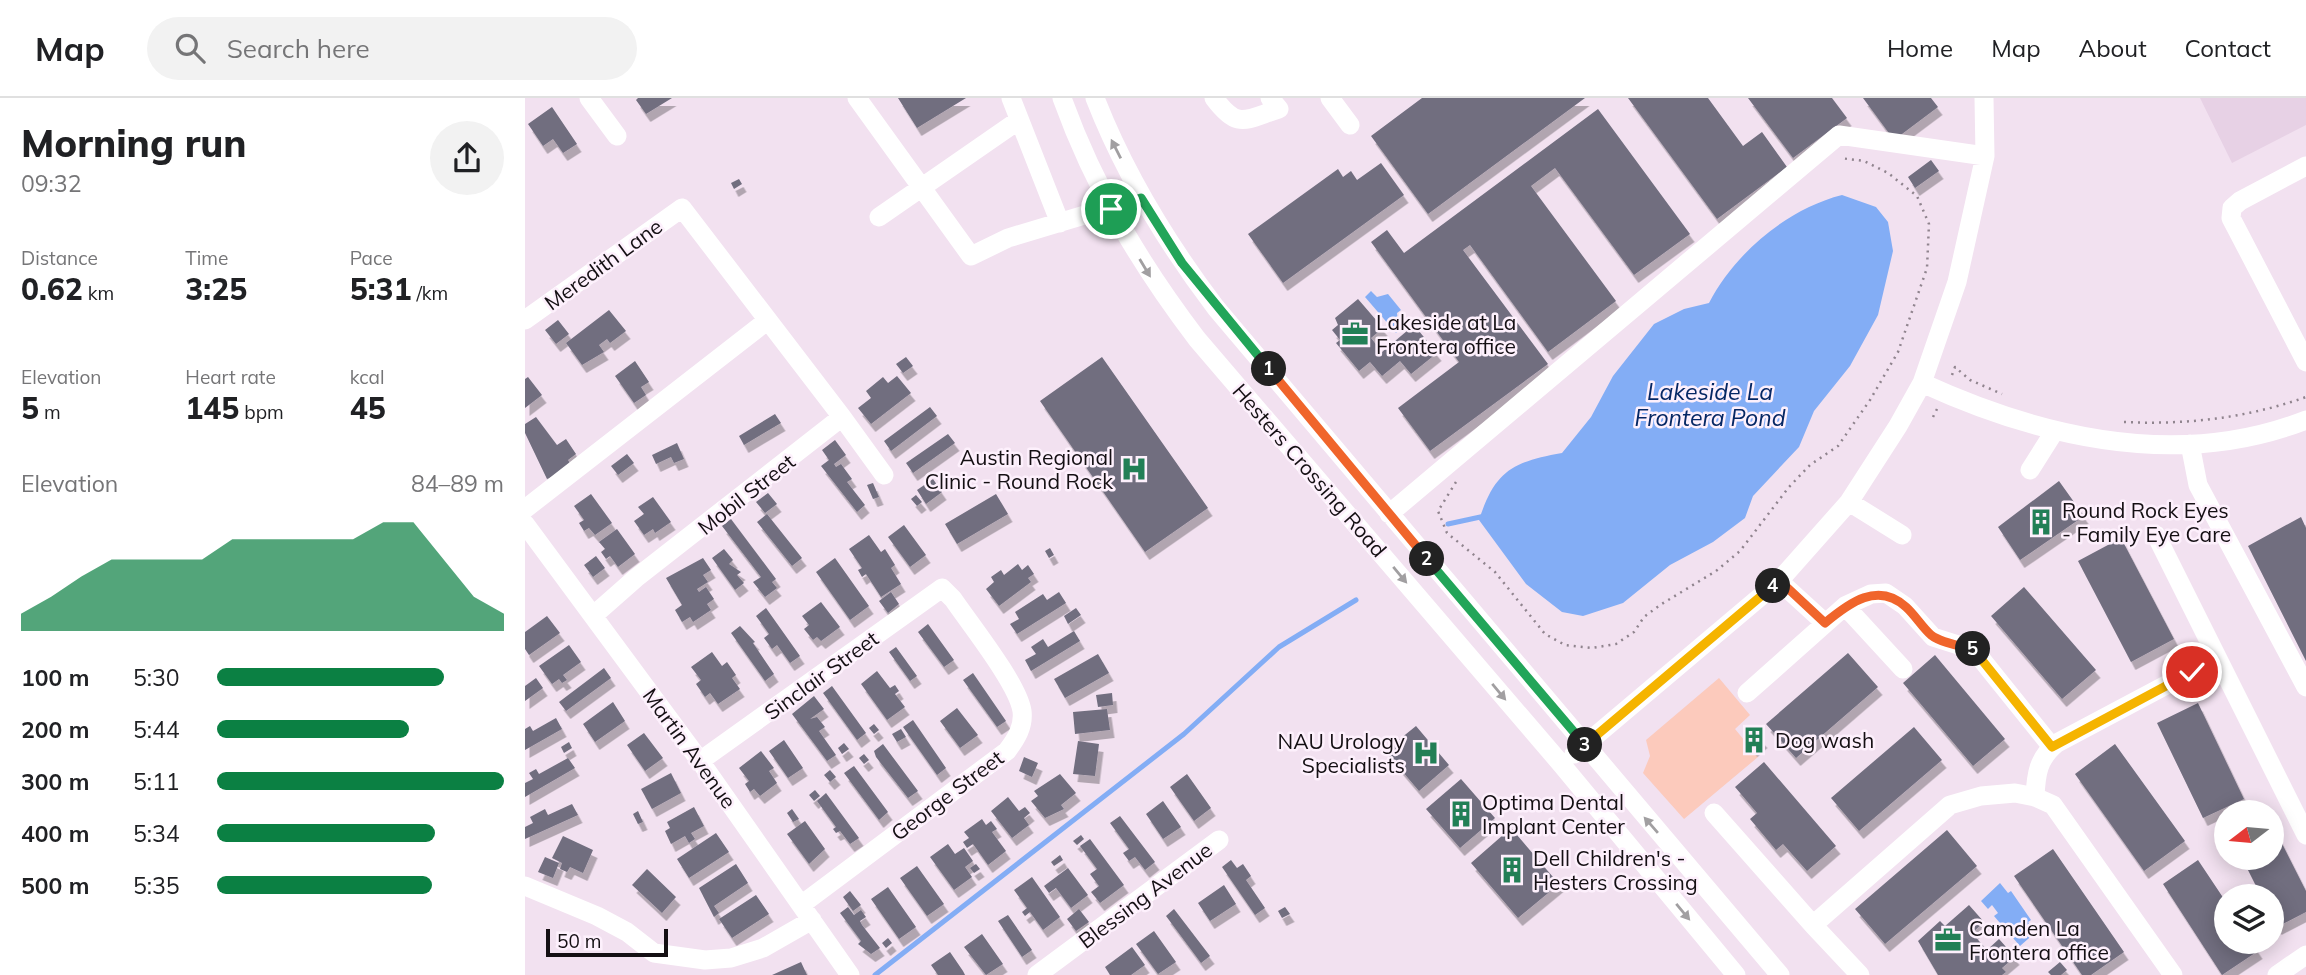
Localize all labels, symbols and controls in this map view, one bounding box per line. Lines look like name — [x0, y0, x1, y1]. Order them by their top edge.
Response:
search box — [147, 17, 637, 80]
text: Map — [35, 28, 105, 69]
icon: search — [171, 29, 209, 67]
text: Search here — [227, 32, 370, 65]
text: Home — [1887, 33, 1953, 63]
text: Map — [1991, 33, 2041, 63]
text: About — [2079, 33, 2147, 63]
text: Contact — [2185, 33, 2271, 63]
text: Morning run — [21, 119, 247, 167]
button: share — [430, 121, 504, 195]
one-way arrow — [1111, 139, 1122, 159]
text: 09:32 — [21, 169, 81, 198]
pin — [1081, 179, 1141, 239]
icon: arrive — [1092, 190, 1130, 228]
street label: Meredith Lane — [539, 213, 667, 315]
text: Distance — [21, 246, 98, 270]
text: Time — [185, 246, 228, 270]
text: Pace — [350, 246, 393, 270]
one-way arrow — [1139, 259, 1152, 278]
text: 0.62 — [21, 270, 83, 308]
text: 3:25 — [185, 270, 247, 308]
text: 5:31 — [350, 270, 411, 308]
text: km — [83, 281, 114, 305]
text: /km — [411, 281, 448, 305]
place label: Lakeside at La Frontera office — [1376, 309, 1516, 359]
office icon: Lakeside at La Frontera office — [1340, 319, 1370, 349]
pin: 1 — [1251, 352, 1287, 386]
text: 1 — [1263, 356, 1274, 380]
text: Elevation — [21, 365, 101, 389]
text: Heart rate — [185, 365, 276, 389]
text: kcal — [350, 365, 384, 389]
water label: Lakeside La Frontera Pond — [1635, 377, 1786, 432]
street label: Hesters Crossing Road — [1228, 378, 1392, 562]
text: 5 — [21, 389, 39, 427]
text: 145 — [185, 389, 239, 427]
text: 45 — [350, 389, 386, 427]
text: m — [39, 400, 61, 424]
text: bpm — [239, 400, 284, 424]
place label: Austin Regional Clinic - Round Rock — [925, 444, 1113, 494]
street label: Mobil Street — [692, 448, 800, 540]
hospital icon: Austin Regional Clinic - Round Rock — [1119, 454, 1149, 484]
text: Elevation — [21, 469, 118, 498]
text: 84–89 m — [411, 469, 504, 498]
place label: Round Rock Eyes - Family Eye Care — [2062, 497, 2231, 547]
building icon: Round Rock Eyes - Family Eye Care — [2026, 507, 2056, 537]
pin: 2 — [1409, 542, 1445, 576]
text: 2 — [1421, 546, 1432, 570]
one-way arrow — [1392, 566, 1408, 584]
pin: 4 — [1755, 568, 1791, 603]
text: 4 — [1767, 573, 1778, 597]
street label: Sinclair Street — [759, 625, 883, 725]
pin: 5 — [1955, 632, 1991, 666]
text: 5 — [1967, 636, 1978, 660]
pin — [2162, 642, 2222, 702]
icon: check — [2173, 653, 2211, 691]
text: 100 m — [21, 663, 89, 692]
text: 5:30 — [133, 663, 180, 692]
street label: Martin Avenue — [638, 683, 742, 813]
one-way arrow — [1491, 683, 1506, 700]
text: 200 m — [21, 715, 89, 744]
text: 5:44 — [133, 715, 180, 744]
building icon: Dog wash — [1739, 725, 1769, 755]
place label: Dog wash — [1775, 727, 1874, 753]
place label: NAU Urology Specialists — [1278, 728, 1405, 778]
pin: 3 — [1567, 728, 1603, 762]
text: 3 — [1579, 732, 1590, 756]
hospital icon: NAU Urology Specialists — [1411, 738, 1441, 768]
street label: George Street — [886, 744, 1008, 846]
text: 300 m — [21, 767, 89, 796]
text: 5:11 — [133, 767, 180, 796]
place label: Optima Dental Implant Center — [1482, 789, 1625, 839]
building icon: Optima Dental Implant Center — [1446, 799, 1476, 829]
north arrow — [2214, 800, 2284, 870]
map controls — [2214, 800, 2284, 954]
one-way arrow — [1643, 816, 1659, 834]
text: 400 m — [21, 819, 89, 848]
text: 5:34 — [133, 819, 180, 848]
street label: Blessing Avenue — [1073, 836, 1217, 954]
place label: Dell Children's - Hesters Crossing — [1533, 845, 1698, 895]
building icon: Dell Children's - Hesters Crossing — [1497, 855, 1527, 885]
text: 500 m — [21, 871, 89, 900]
text: 5:35 — [133, 871, 180, 900]
button: layers — [2214, 884, 2284, 954]
one-way arrow — [1675, 904, 1690, 921]
place label: Camden La Frontera office — [1969, 915, 2109, 965]
office icon: Camden La Frontera office — [1933, 925, 1963, 955]
scale bar — [546, 926, 669, 958]
text: 50 m — [557, 929, 601, 953]

